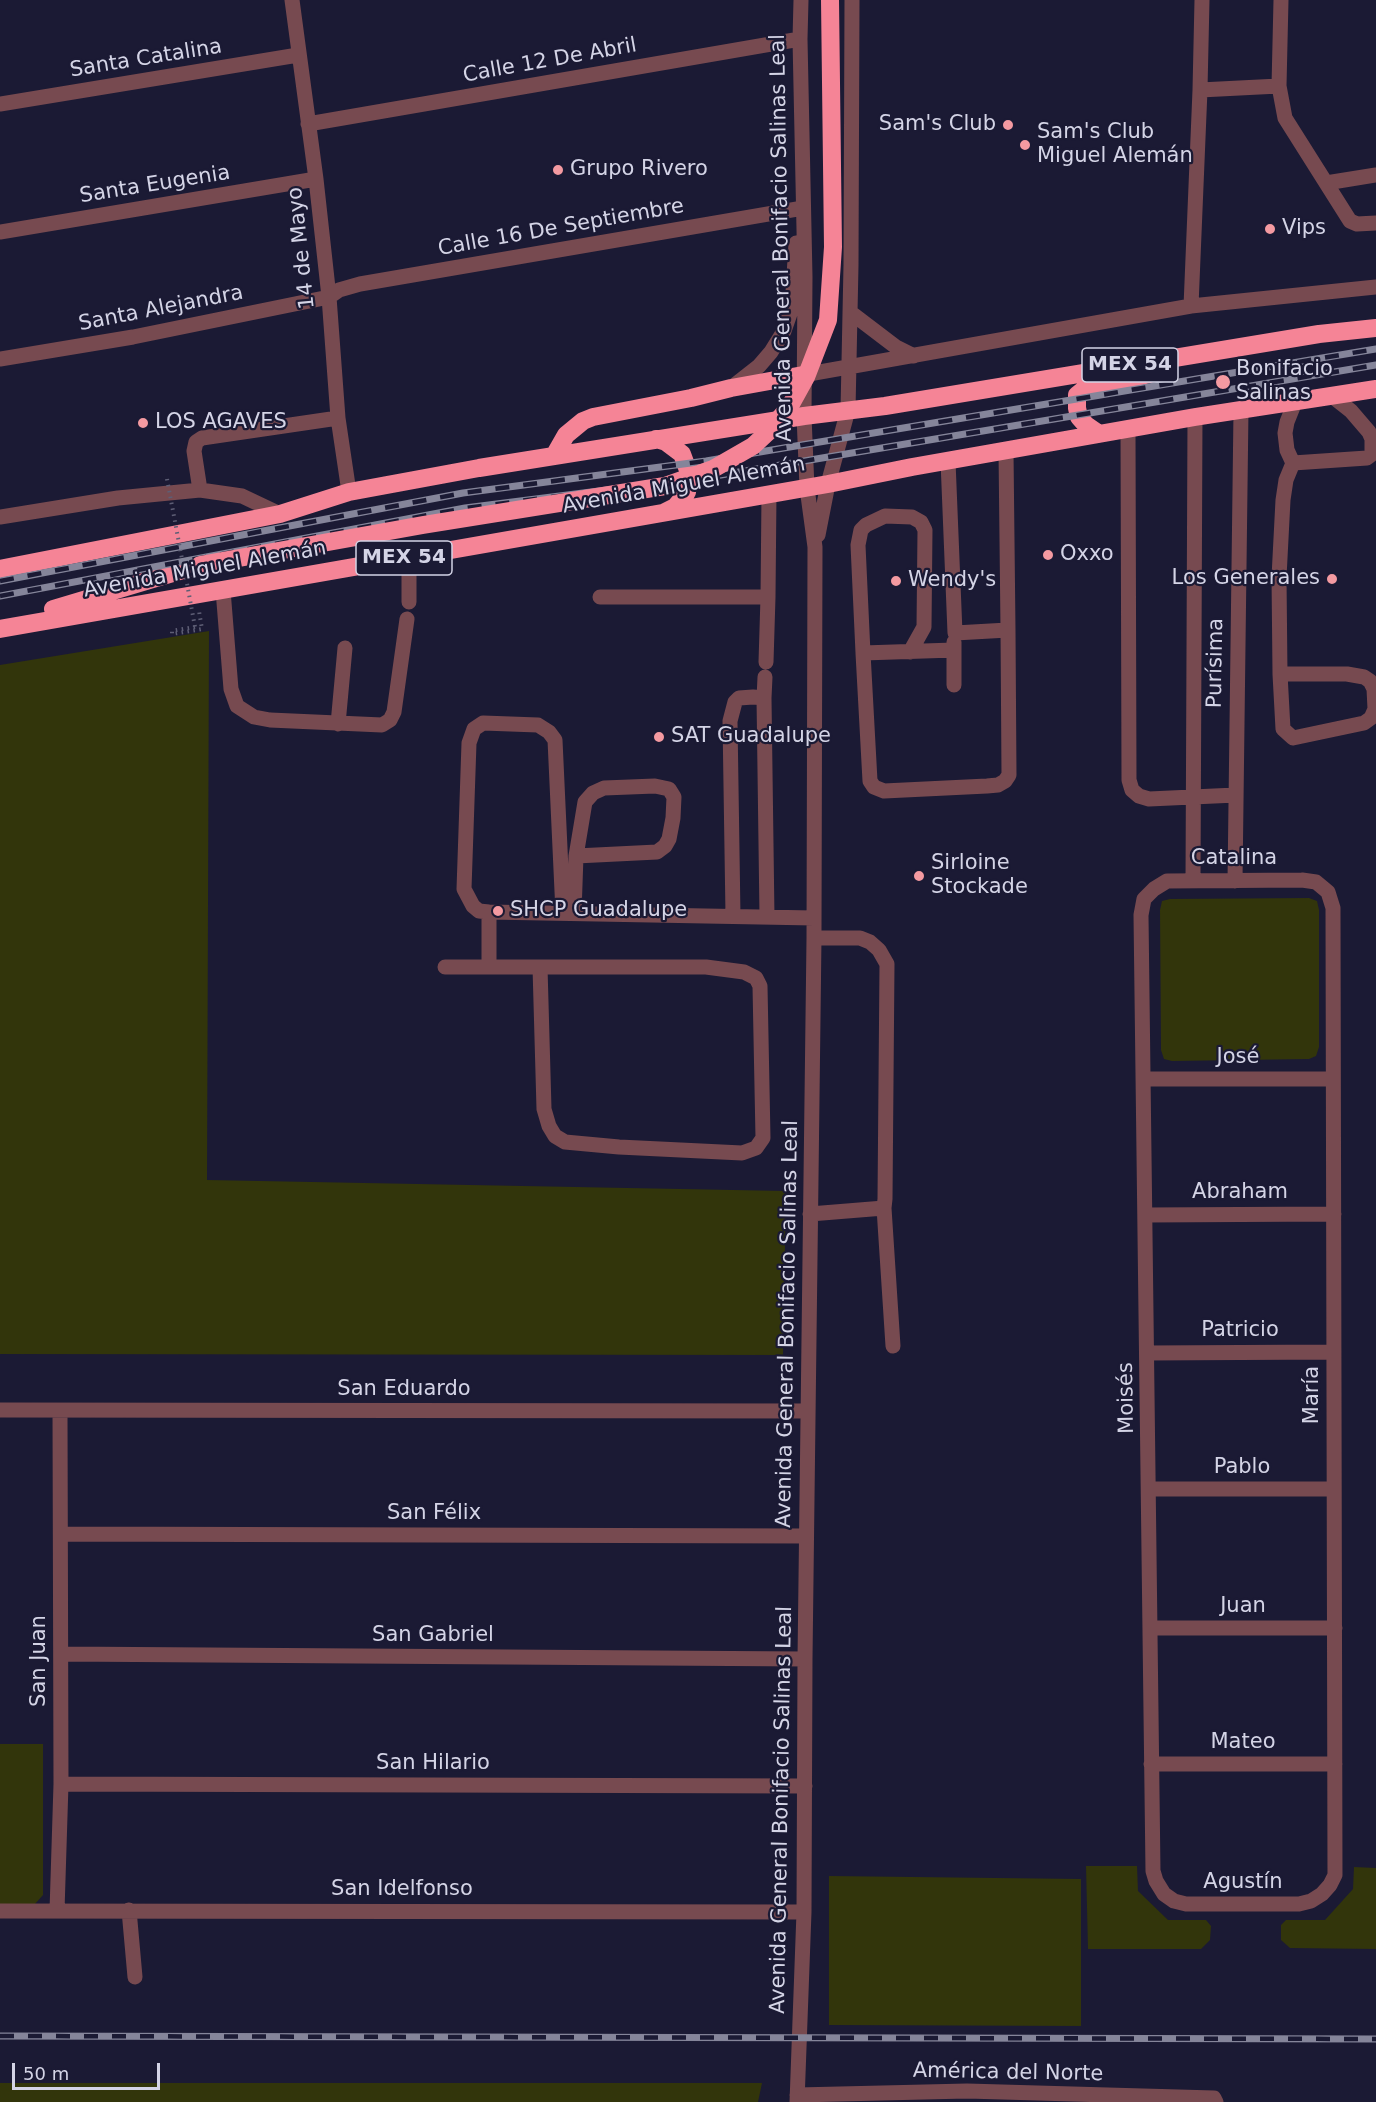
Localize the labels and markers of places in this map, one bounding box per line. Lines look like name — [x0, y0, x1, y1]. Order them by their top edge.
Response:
place label: Sam's Club — [879, 112, 996, 138]
marker: Sam's Club — [1001, 118, 1015, 132]
place label: Sam's Club Miguel Alemán — [1037, 120, 1193, 170]
marker: Sam's Club Miguel Alemán — [1018, 138, 1032, 152]
place label: Grupo Rivero — [570, 157, 708, 183]
marker: Grupo Rivero — [551, 163, 565, 177]
place label: Vips — [1282, 216, 1326, 242]
marker: Vips — [1263, 222, 1277, 236]
place label: Bonifacio Salinas — [1236, 357, 1333, 407]
marker: Bonifacio Salinas — [1214, 373, 1232, 391]
place label: LOS AGAVES — [155, 410, 287, 436]
marker: LOS AGAVES — [136, 416, 150, 430]
place label: Oxxo — [1060, 542, 1114, 568]
marker: Oxxo — [1041, 548, 1055, 562]
place label: Los Generales — [1172, 566, 1320, 592]
place label: Wendy's — [908, 568, 996, 594]
marker: Los Generales — [1325, 572, 1339, 586]
marker: Wendy's — [889, 574, 903, 588]
place label: SAT Guadalupe — [671, 724, 831, 750]
marker: SAT Guadalupe — [652, 730, 666, 744]
place label: Sirloine Stockade — [931, 851, 1028, 901]
marker: Sirloine Stockade — [912, 869, 926, 883]
place label: SHCP Guadalupe — [510, 898, 687, 924]
marker: SHCP Guadalupe — [491, 904, 505, 918]

